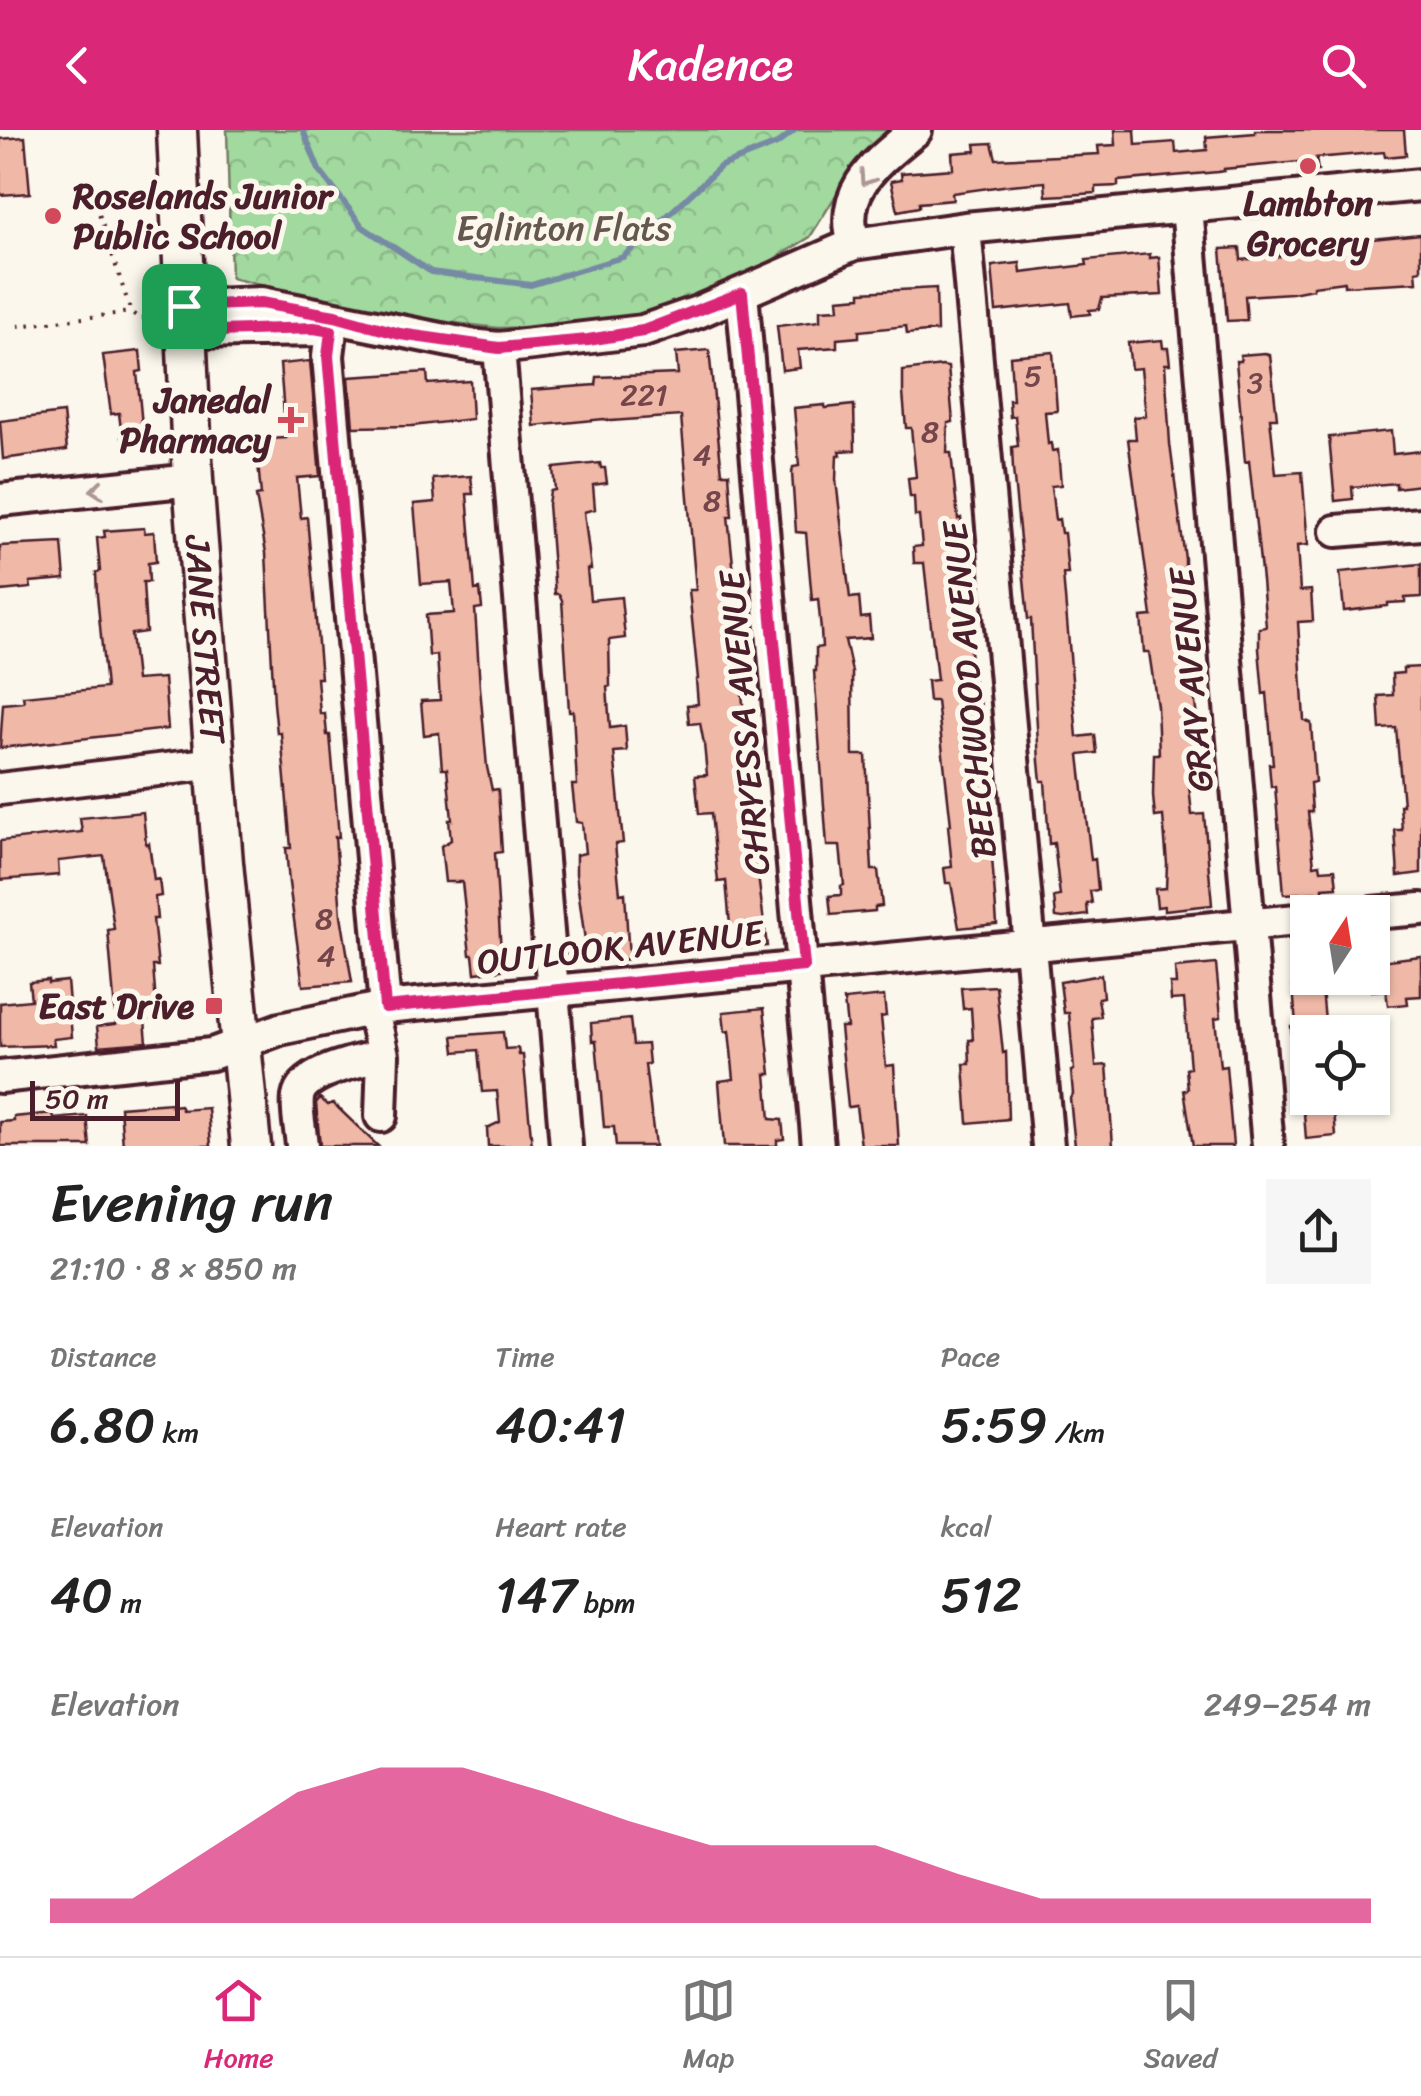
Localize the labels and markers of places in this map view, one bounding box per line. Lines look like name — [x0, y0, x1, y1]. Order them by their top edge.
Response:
marker: Lambton Grocery — [1297, 155, 1319, 177]
place label: Roselands Junior Public School — [72, 165, 334, 267]
place label: Lambton Grocery — [1243, 172, 1373, 274]
marker: Roselands Junior Public School — [42, 205, 64, 227]
pin — [142, 264, 227, 349]
place label: Janedal Pharmacy — [119, 369, 272, 471]
marker: Janedal Pharmacy — [280, 409, 302, 431]
place label: East Drive — [38, 975, 194, 1037]
marker: East Drive — [203, 995, 225, 1017]

